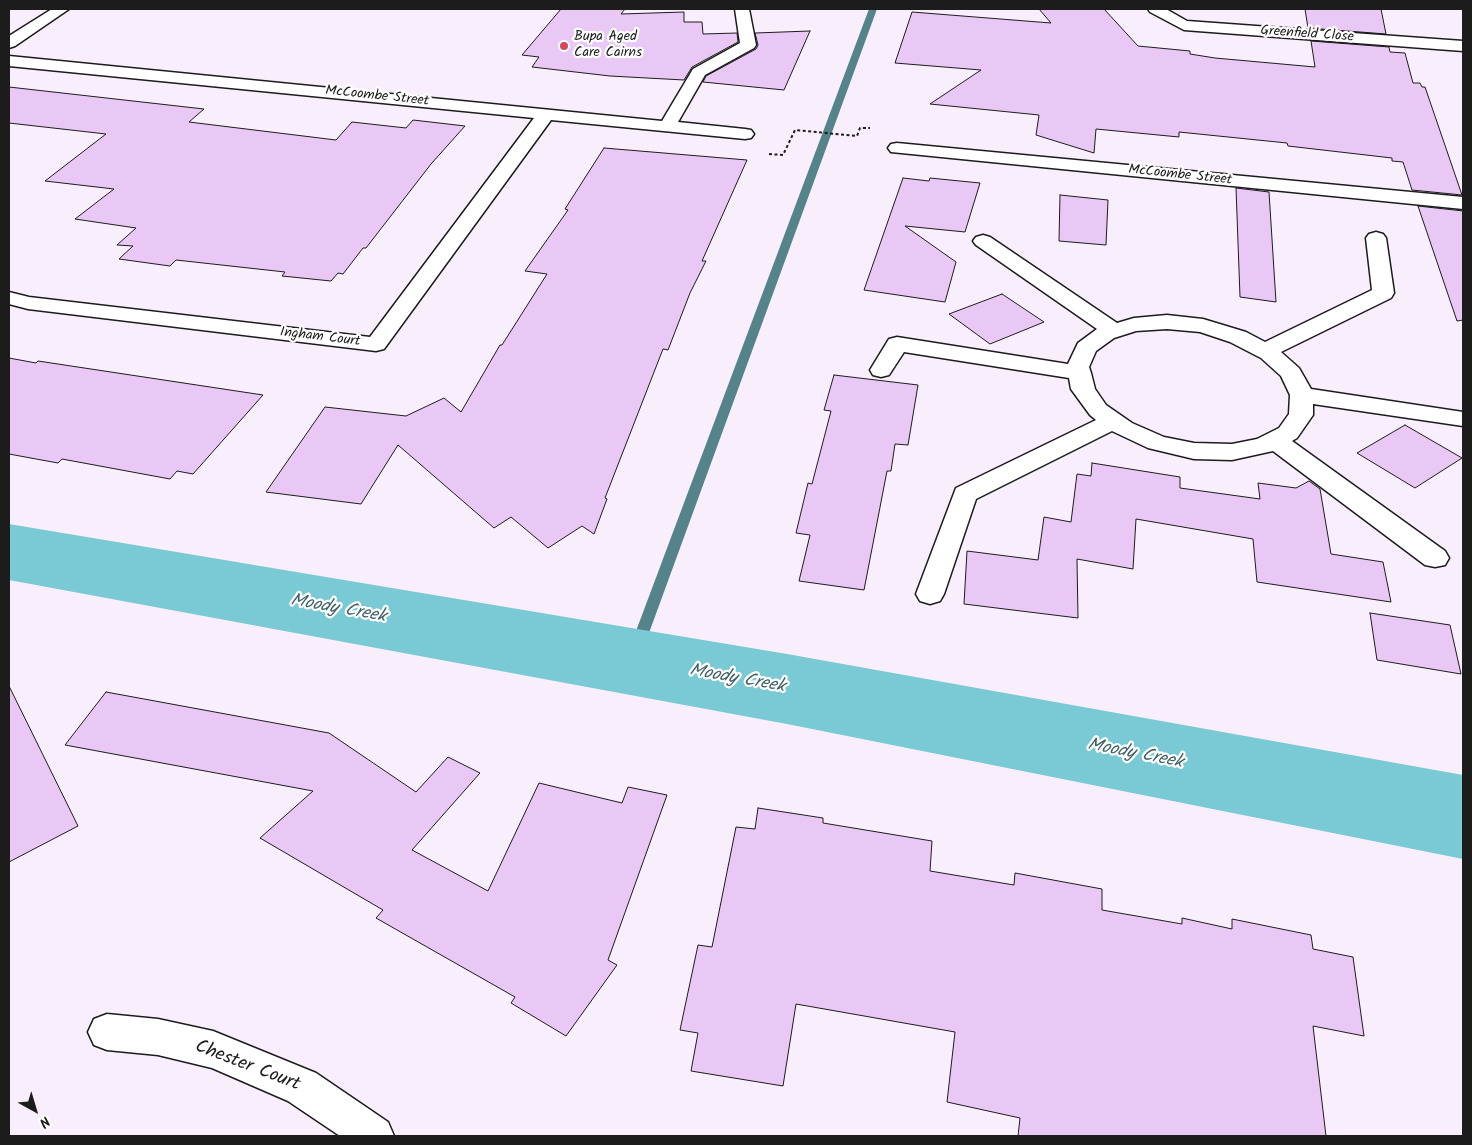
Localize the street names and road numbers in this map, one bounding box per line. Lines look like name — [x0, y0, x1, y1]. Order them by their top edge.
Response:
street label: Greenfield Close — [1260, 23, 1354, 47]
street label: McCoombe Street — [324, 83, 430, 111]
street label: McCoombe Street — [1127, 162, 1233, 190]
street label: Ingham Court — [279, 325, 361, 351]
street label: Chester Court — [191, 1037, 303, 1097]

